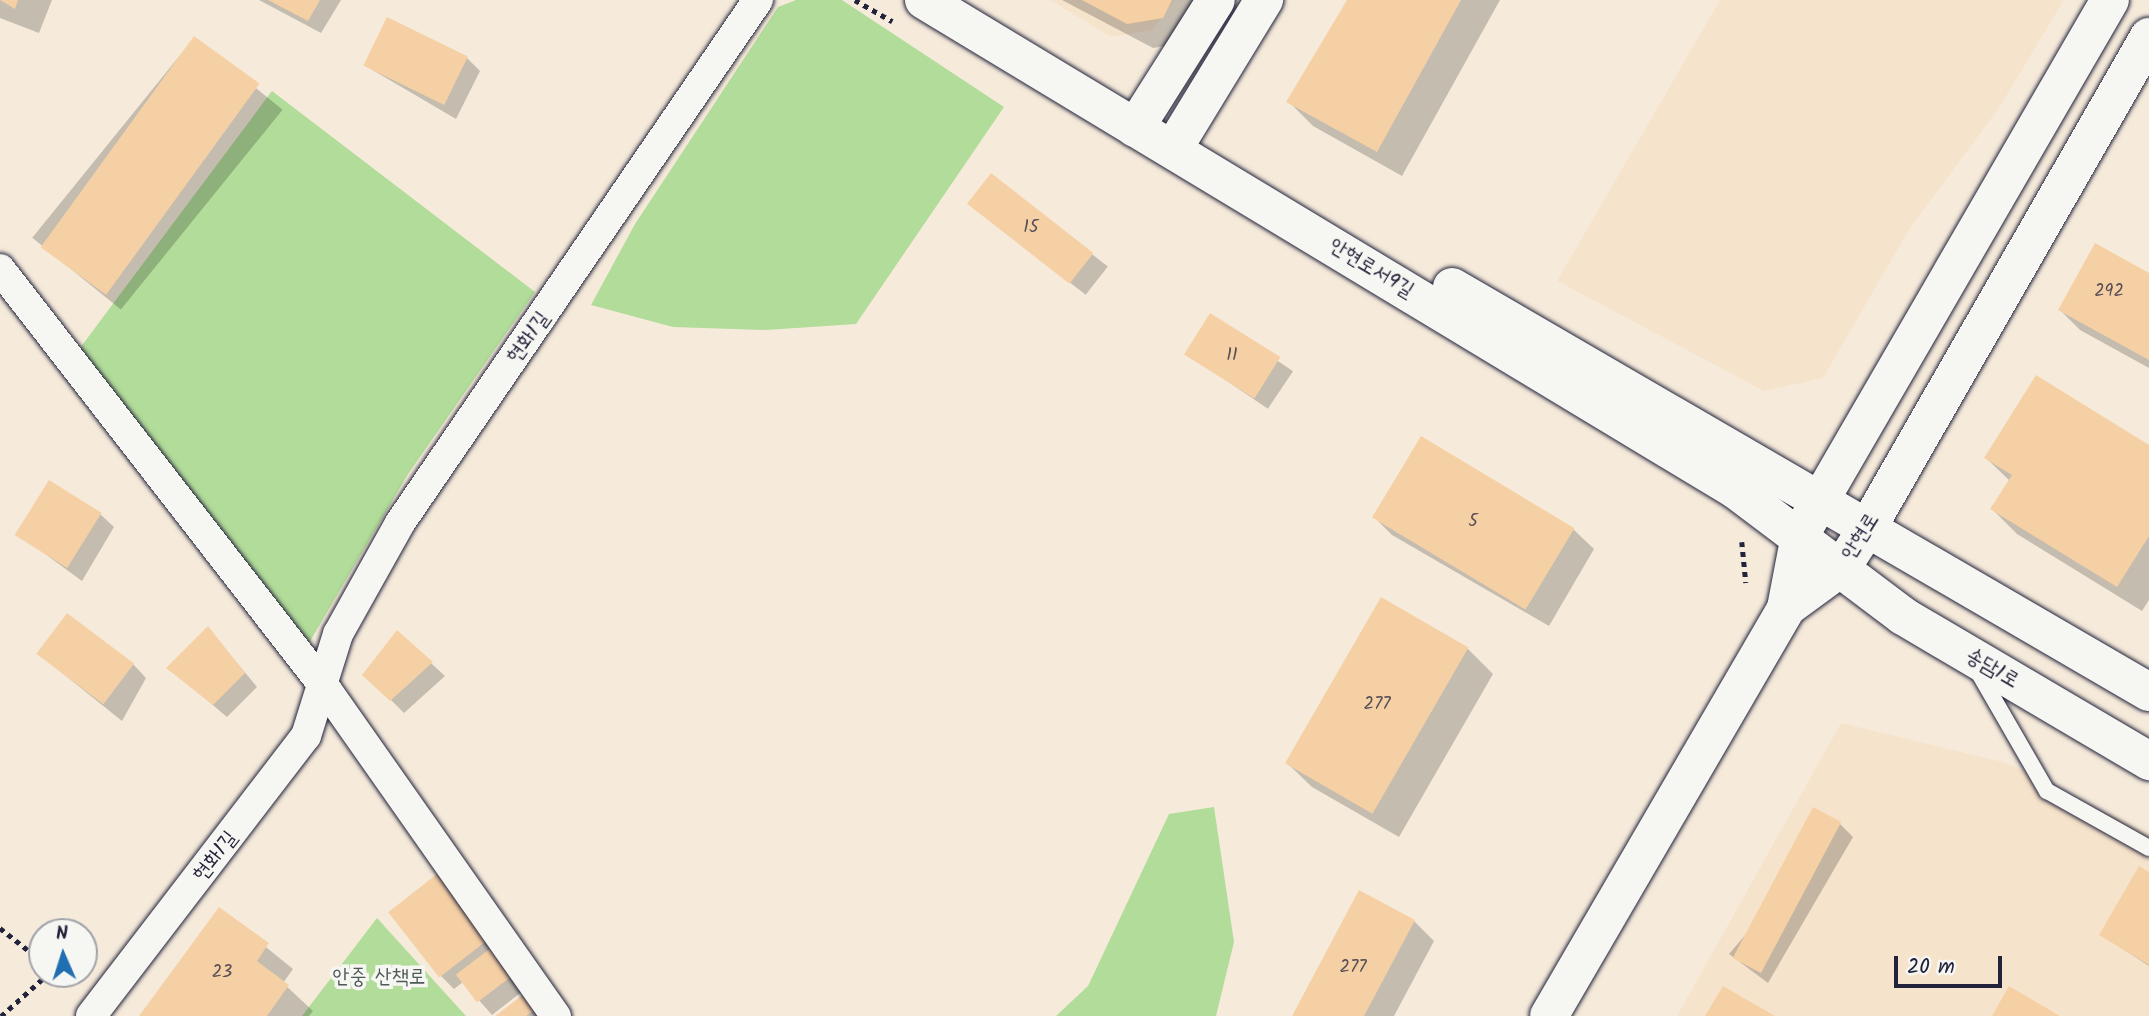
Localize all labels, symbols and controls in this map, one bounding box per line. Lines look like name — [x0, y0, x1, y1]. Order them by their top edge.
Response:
house number: 15 — [1023, 217, 1039, 239]
street label: 안현로서9길 — [1324, 234, 1418, 304]
house number: 292 — [2094, 281, 2124, 303]
street label: 현화1길 — [502, 307, 556, 369]
house number: 11 — [1226, 345, 1238, 367]
street label: 안현로 — [1837, 509, 1885, 565]
house number: 5 — [1468, 511, 1478, 533]
street label: 송담1로 — [1961, 644, 2023, 694]
house number: 277 — [1363, 694, 1391, 716]
street label: 현화1길 — [188, 827, 244, 887]
north arrow — [28, 918, 98, 988]
text: N — [55, 919, 69, 949]
scale bar — [1897, 942, 2006, 986]
text: 20 m — [1907, 951, 1955, 984]
house number: 277 — [1339, 957, 1367, 979]
house number: 23 — [212, 962, 232, 984]
park label: 안중 산책로 — [333, 965, 425, 991]

